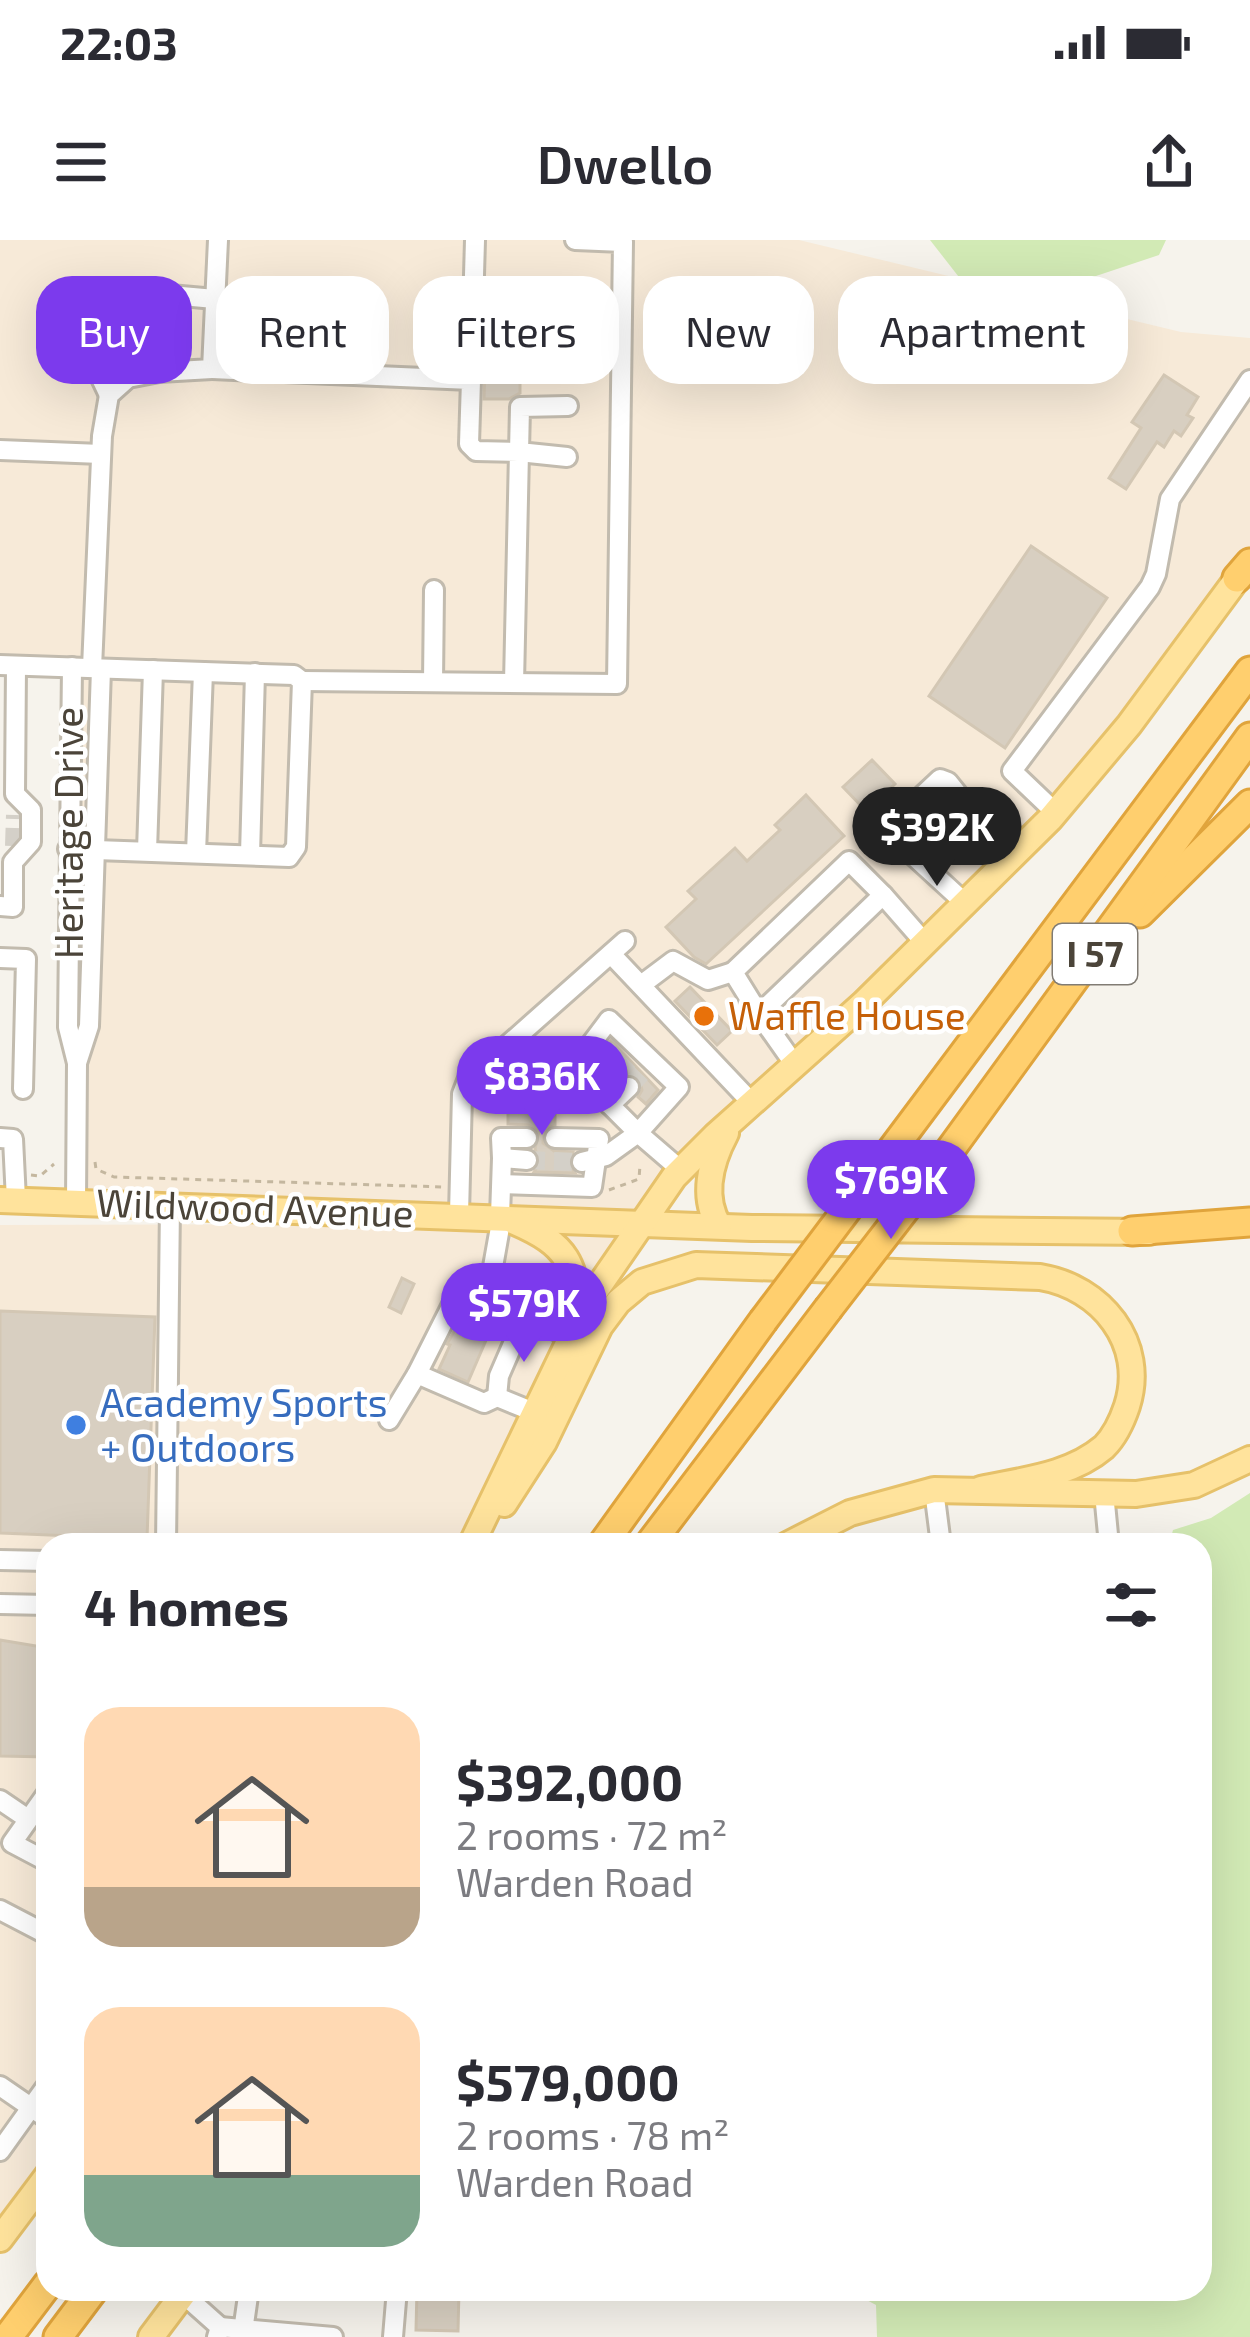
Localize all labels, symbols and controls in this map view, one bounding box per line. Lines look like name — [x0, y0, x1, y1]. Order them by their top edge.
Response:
text: 22:03 — [60, 15, 178, 69]
icon: menu — [48, 129, 114, 195]
icon: share — [1136, 129, 1202, 195]
text: Dwello — [537, 130, 713, 195]
chip: Buy — [36, 276, 192, 384]
chip: Rent — [216, 276, 389, 384]
chip: Filters — [413, 276, 619, 384]
chip: New — [643, 276, 814, 384]
chip: Apartment — [838, 276, 1128, 384]
street label: Heritage Drive — [44, 707, 91, 959]
pin: $392K — [853, 787, 1021, 889]
text: $392K — [879, 802, 995, 849]
road number: I 57 — [1053, 924, 1137, 984]
place label: Waffle House — [728, 991, 966, 1038]
marker: Waffle House — [691, 1003, 717, 1029]
pin: $836K — [458, 1036, 626, 1138]
text: $836K — [484, 1051, 600, 1098]
pin: $769K — [807, 1140, 975, 1242]
text: $769K — [834, 1155, 948, 1202]
street label: Wildwood Avenue — [95, 1177, 415, 1236]
pin: $579K — [440, 1263, 608, 1365]
text: $579K — [468, 1278, 580, 1325]
place label: Academy Sports + Outdoors — [100, 1378, 388, 1470]
marker: Academy Sports + Outdoors — [63, 1412, 89, 1438]
icon: filters — [1098, 1572, 1164, 1638]
text: 4 homes — [84, 1575, 289, 1636]
text: $392,000 — [456, 1750, 683, 1811]
icon: home — [180, 1755, 324, 1899]
text: 2 rooms · 72 m² — [456, 1811, 728, 1858]
text: Warden Road — [456, 1858, 694, 1905]
text: $579,000 — [456, 2050, 680, 2111]
icon: home — [180, 2055, 324, 2199]
text: 2 rooms · 78 m² — [456, 2111, 729, 2158]
text: Warden Road — [456, 2158, 694, 2205]

